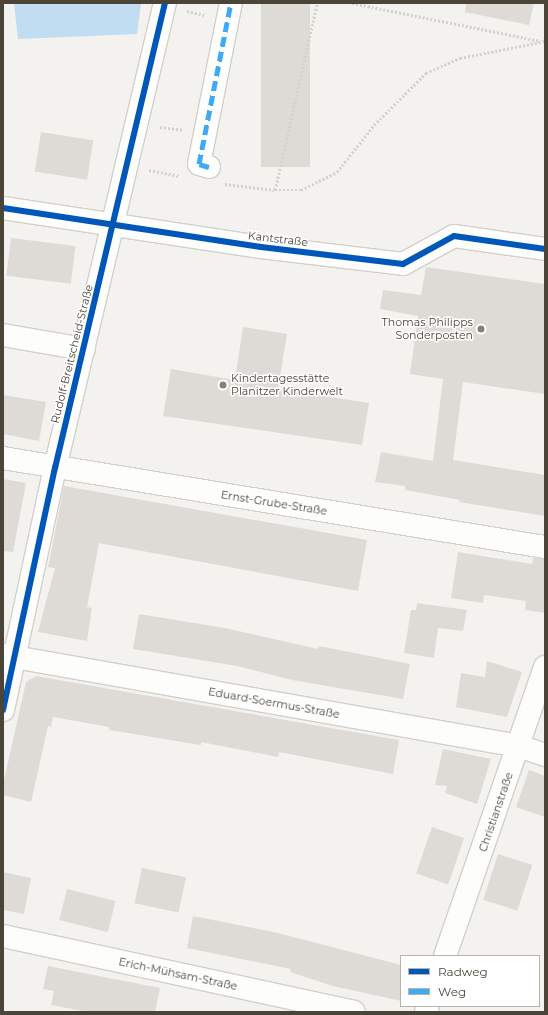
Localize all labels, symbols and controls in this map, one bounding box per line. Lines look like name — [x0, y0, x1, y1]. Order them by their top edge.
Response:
street label: Kantstraße — [247, 229, 309, 249]
street label: Rudolf-Breitscheid-Straße — [48, 283, 96, 425]
place label: Thomas Philipps Sonderposten — [381, 316, 473, 342]
marker: Thomas Philipps Sonderposten — [476, 324, 486, 334]
place label: Kindertagesstätte Planitzer Kinderwelt — [231, 372, 343, 398]
marker: Kindertagesstätte Planitzer Kinderwelt — [218, 380, 228, 390]
street label: Ernst-Grube-Straße — [220, 488, 328, 518]
street label: Eduard-Soermus-Straße — [207, 685, 341, 721]
street label: Christianstraße — [476, 770, 516, 854]
street label: Erich-Mühsam-Straße — [117, 955, 239, 993]
legend — [400, 955, 540, 1007]
text: Radweg — [438, 964, 488, 979]
text: Weg — [438, 984, 466, 999]

